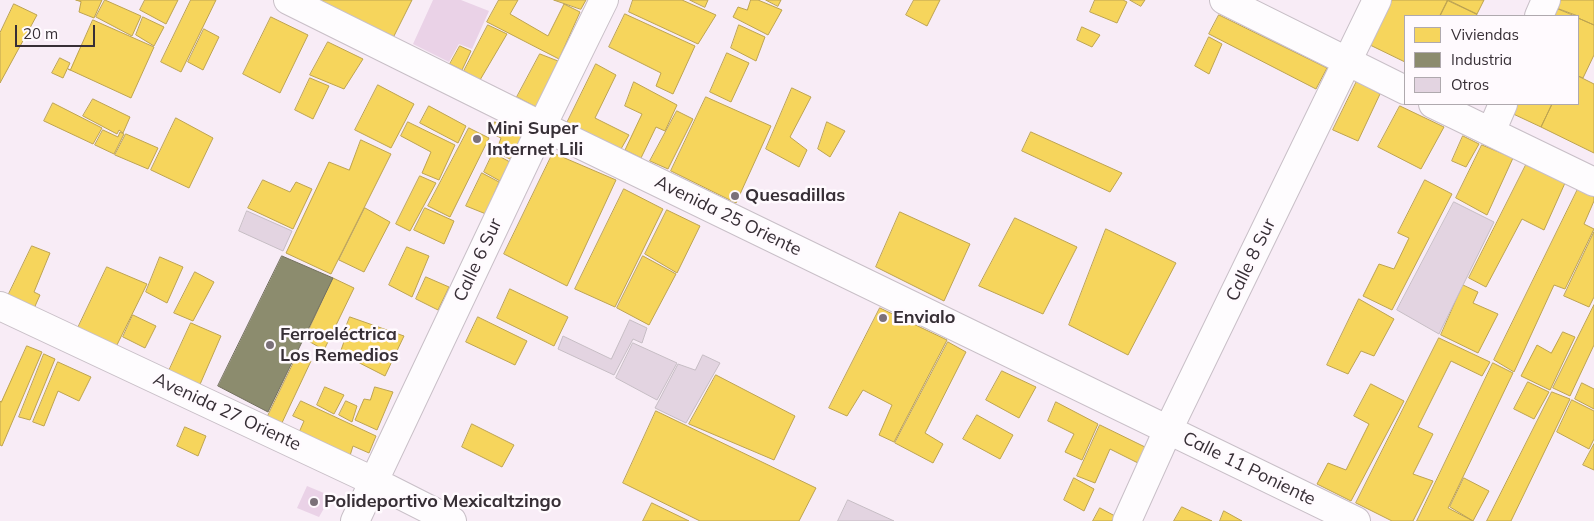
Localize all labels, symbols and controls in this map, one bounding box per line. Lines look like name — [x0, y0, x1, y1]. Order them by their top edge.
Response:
scale bar — [18, 15, 98, 47]
legend — [1404, 15, 1579, 105]
text: 20 m — [23, 24, 58, 43]
text: Viviendas — [1451, 25, 1519, 44]
text: Industria — [1451, 50, 1512, 69]
text: Otros — [1451, 75, 1489, 94]
place label: Mini Super Internet Lili — [487, 118, 583, 160]
marker: Mini Super Internet Lili — [471, 133, 483, 145]
street label: Avenida 25 Oriente — [651, 171, 805, 261]
place label: Quesadillas — [745, 185, 845, 207]
marker: Quesadillas — [729, 190, 741, 202]
street label: Calle 6 Sur — [449, 215, 507, 305]
street label: Calle 8 Sur — [1222, 215, 1280, 305]
place label: Envialo — [893, 307, 955, 329]
marker: Envialo — [877, 312, 889, 324]
place label: Ferroeléctrica Los Remedios — [280, 324, 398, 366]
marker: Ferroeléctrica Los Remedios — [264, 339, 276, 351]
street label: Avenida 27 Oriente — [150, 368, 304, 456]
street label: Calle 11 Poniente — [1179, 428, 1319, 510]
place label: Polideportivo Mexicaltzingo — [324, 491, 561, 513]
marker: Polideportivo Mexicaltzingo — [308, 496, 320, 508]

